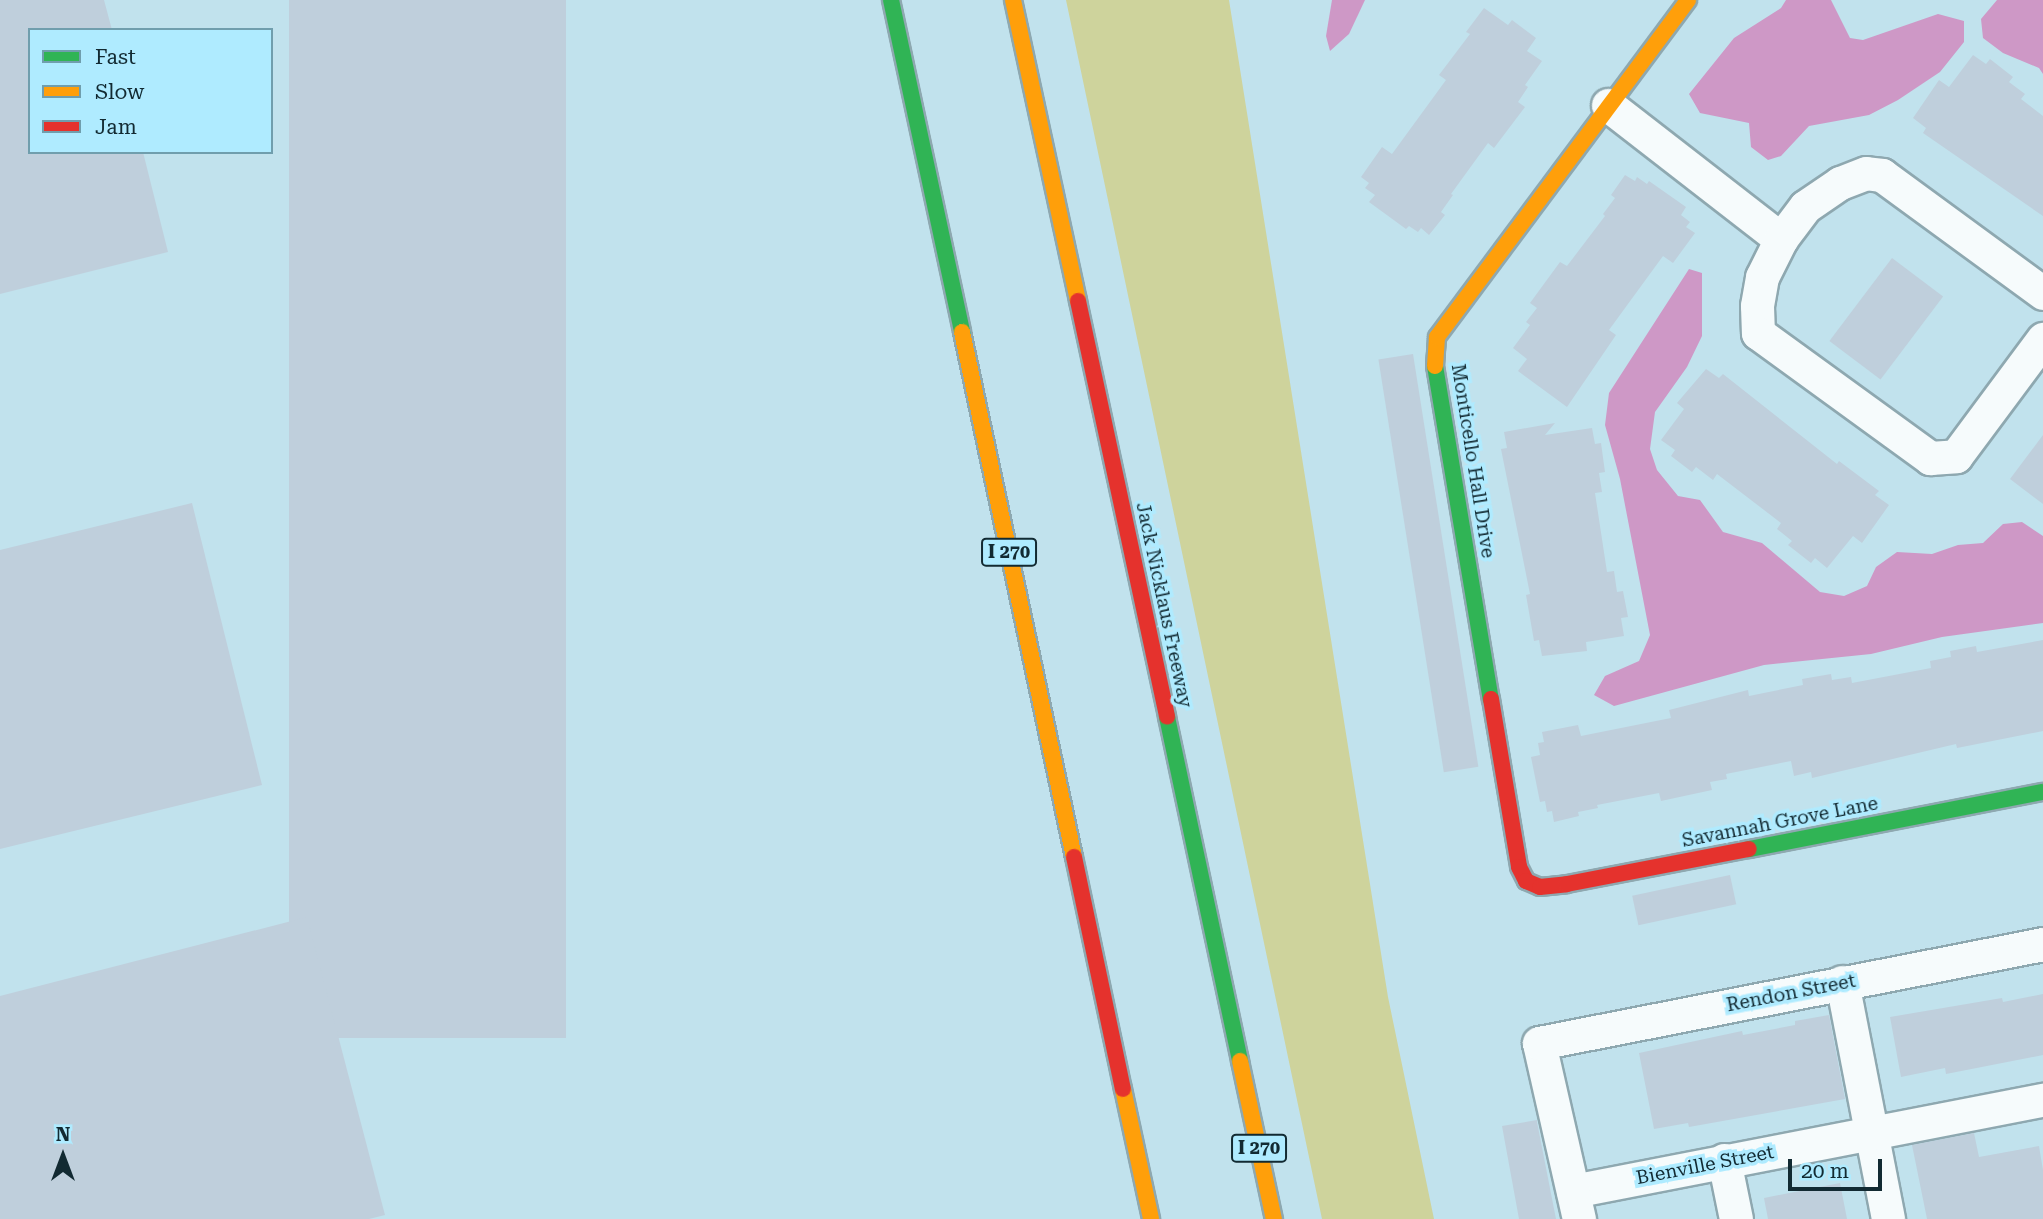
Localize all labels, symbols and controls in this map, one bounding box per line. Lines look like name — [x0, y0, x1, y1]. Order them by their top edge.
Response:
legend — [28, 28, 273, 154]
text: Fast — [95, 45, 136, 69]
text: Slow — [95, 80, 144, 104]
text: Jam — [95, 115, 137, 139]
street label: Monticello Hall Drive — [1446, 362, 1500, 560]
street label: Jack Nicklaus Freeway — [1131, 500, 1197, 710]
road number: I 270 — [981, 538, 1037, 566]
street label: Savannah Grove Lane — [1680, 792, 1880, 852]
street label: Rendon Street — [1725, 969, 1857, 1017]
north arrow — [28, 1121, 98, 1191]
text: N — [56, 1123, 70, 1146]
road number: I 270 — [1231, 1134, 1287, 1162]
street label: Bienville Street — [1634, 1140, 1776, 1190]
scale bar — [1791, 1146, 1885, 1190]
text: 20 m — [1801, 1159, 1849, 1183]

